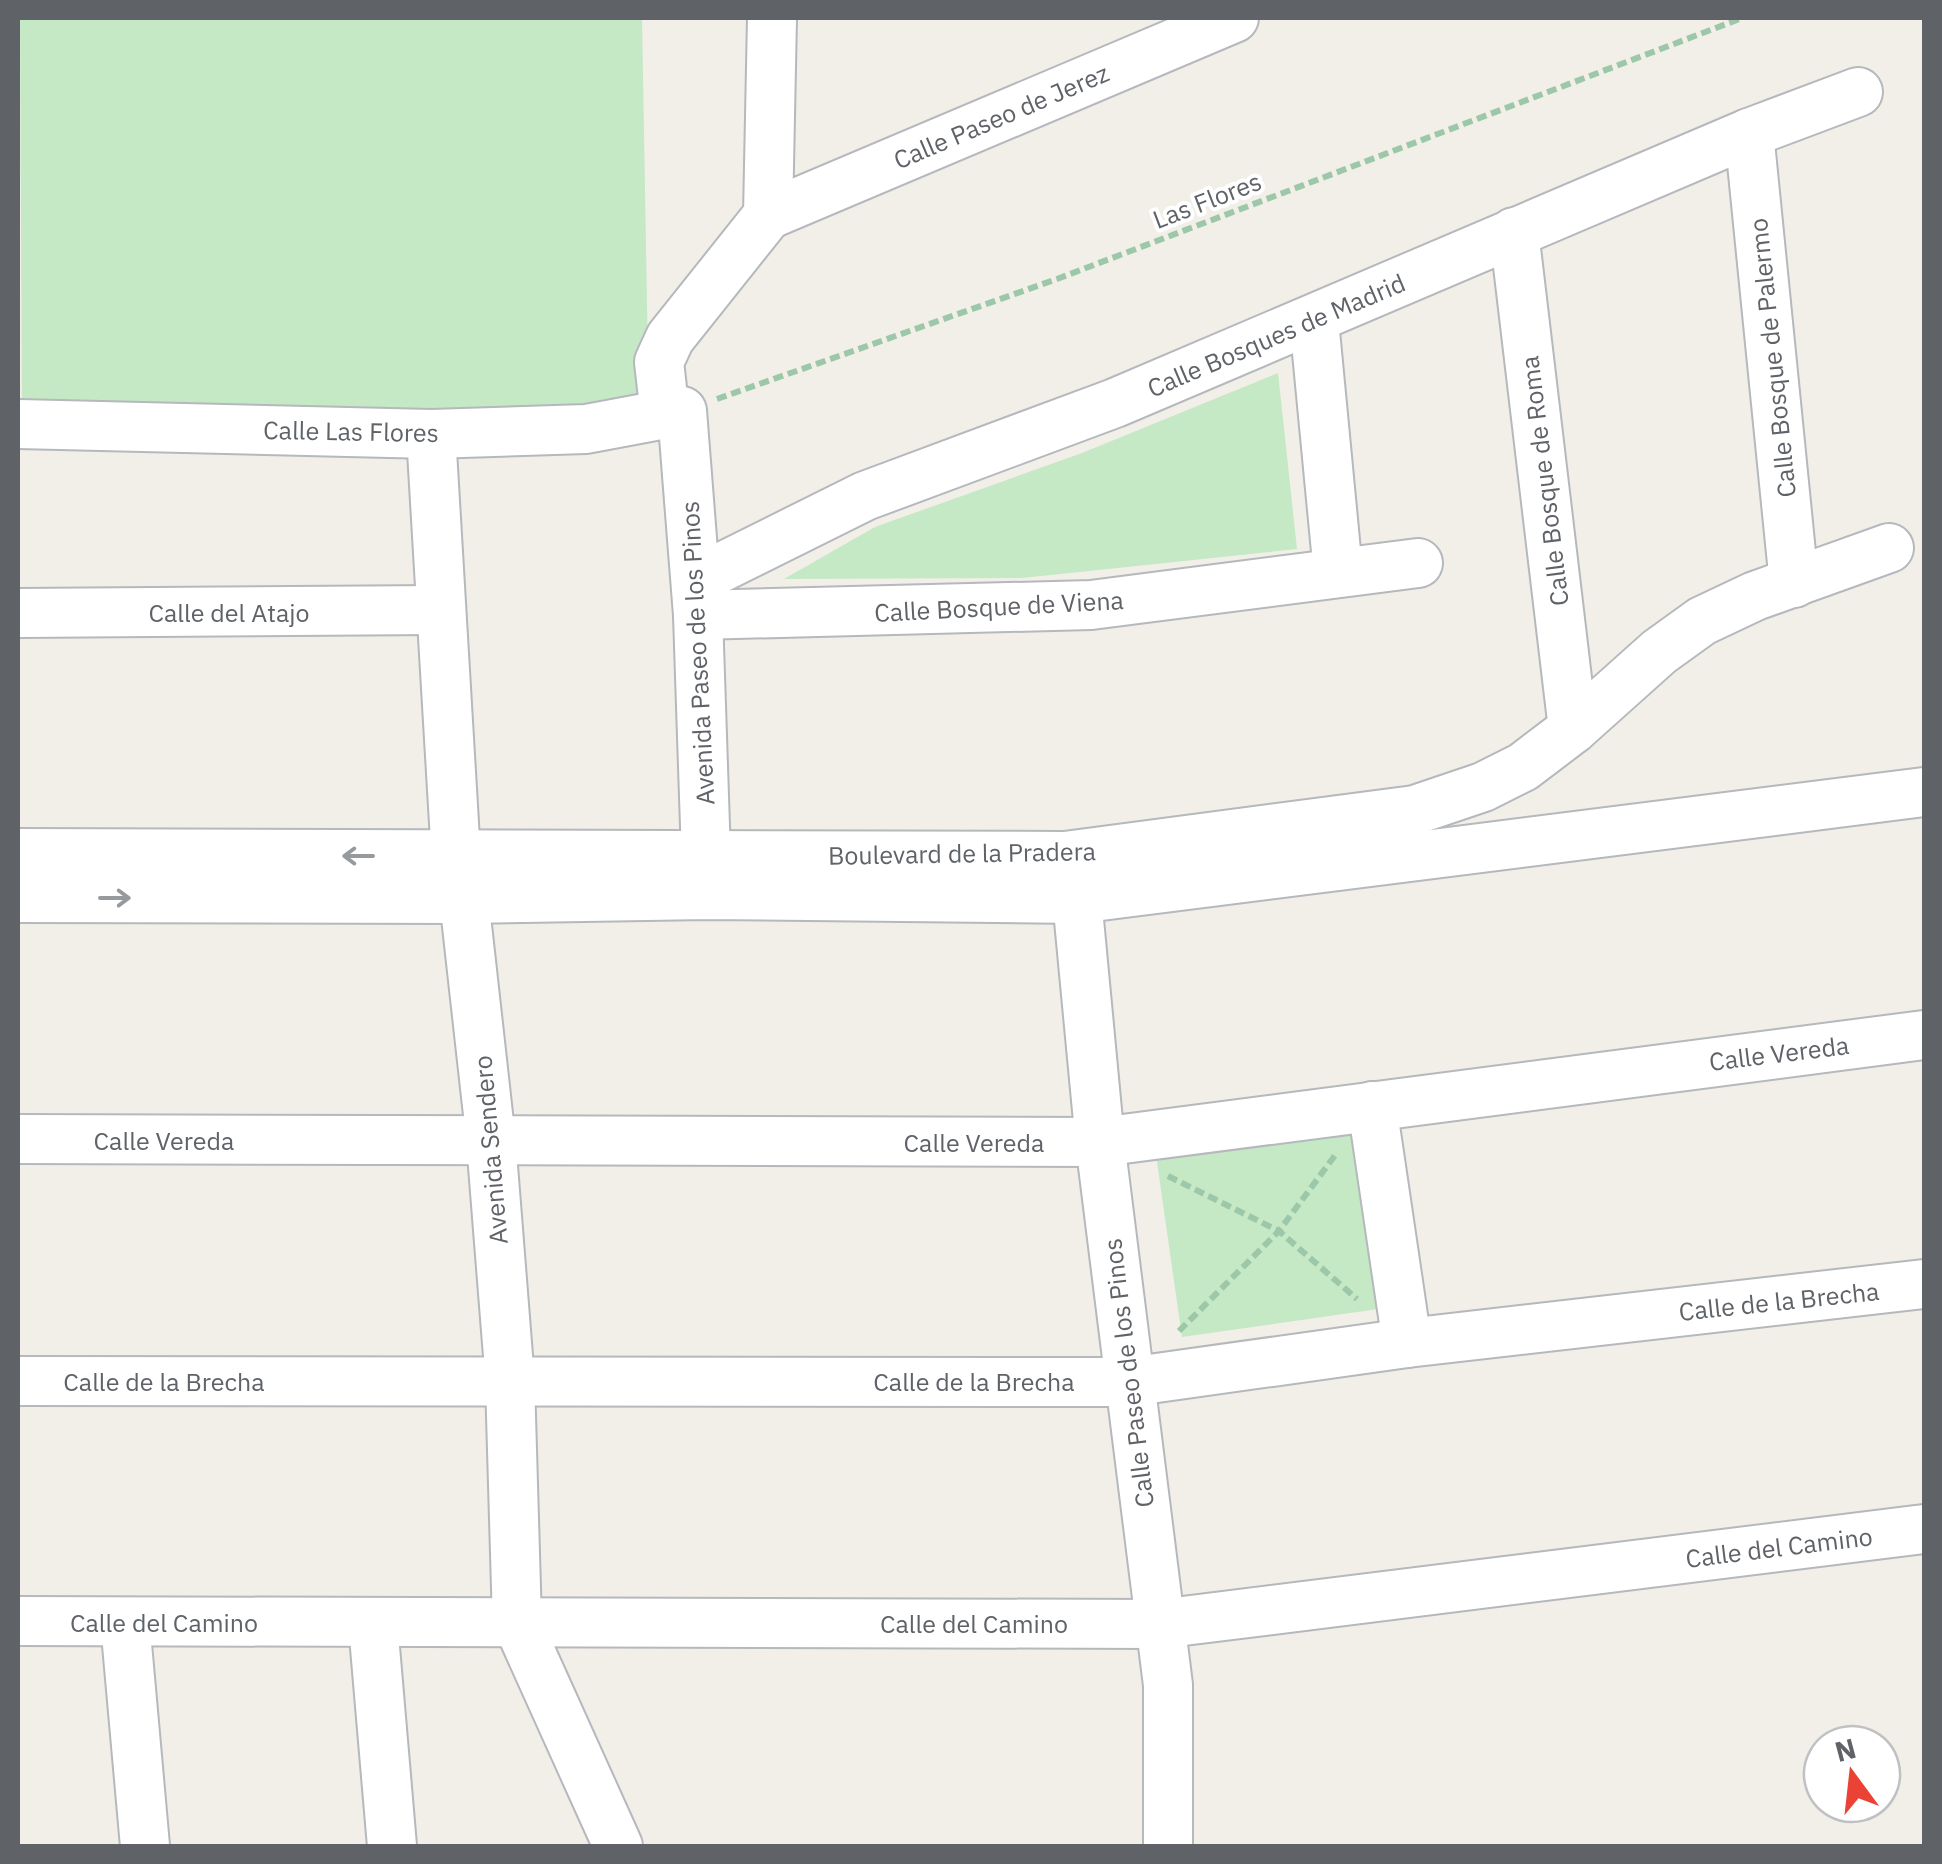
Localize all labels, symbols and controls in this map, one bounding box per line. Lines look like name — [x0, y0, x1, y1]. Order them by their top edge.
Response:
street label: Calle Paseo de Jerez — [888, 56, 1114, 176]
street label: Las Flores — [1148, 164, 1266, 236]
street label: Calle Bosque de Palermo — [1741, 217, 1803, 499]
street label: Calle Bosques de Madrid — [1142, 266, 1410, 404]
street label: Calle Bosque de Roma — [1512, 354, 1576, 608]
street label: Calle Las Flores — [263, 413, 439, 449]
street label: Avenida Paseo de los Pinos — [673, 500, 721, 806]
street label: Calle Bosque de Viena — [873, 583, 1125, 629]
street label: Calle del Atajo — [148, 596, 310, 629]
street label: Boulevard de la Pradera — [828, 834, 1096, 872]
one-way arrow — [343, 846, 376, 866]
one-way arrow — [98, 888, 130, 908]
street label: Calle Vereda — [1707, 1028, 1851, 1078]
street label: Avenida Sendero — [465, 1054, 515, 1246]
street label: Calle Vereda — [94, 1124, 234, 1157]
street label: Calle Vereda — [904, 1126, 1044, 1159]
street label: Calle Paseo de los Pinos — [1095, 1237, 1161, 1509]
street label: Calle de la Brecha — [1677, 1274, 1881, 1328]
street label: Calle de la Brecha — [63, 1365, 265, 1398]
street label: Calle de la Brecha — [873, 1365, 1075, 1398]
street label: Calle del Camino — [1684, 1519, 1874, 1575]
street label: Calle del Camino — [70, 1606, 258, 1639]
street label: Calle del Camino — [880, 1607, 1068, 1640]
north arrow — [1802, 1724, 1902, 1824]
text: N — [1831, 1729, 1860, 1770]

